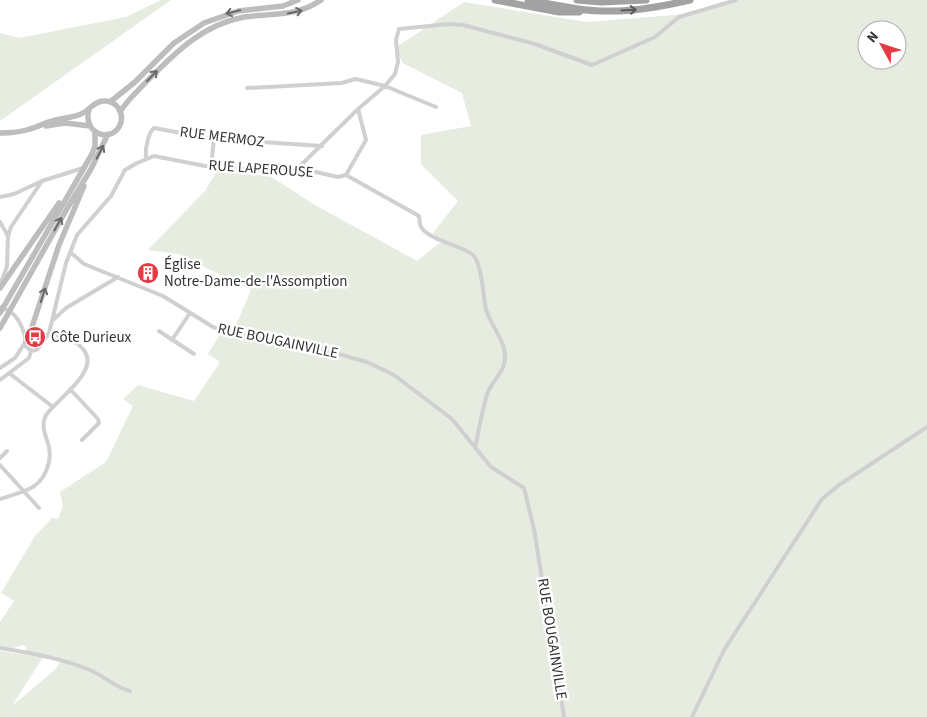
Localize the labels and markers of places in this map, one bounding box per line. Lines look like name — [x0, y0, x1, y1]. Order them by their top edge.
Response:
place label: Église Notre-Dame-de-l'Assomption — [164, 254, 348, 292]
building icon: Église Notre-Dame-de-l'Assomption — [136, 261, 160, 285]
bus stop icon: Côte Durieux — [23, 325, 47, 349]
place label: Côte Durieux — [51, 327, 132, 348]

